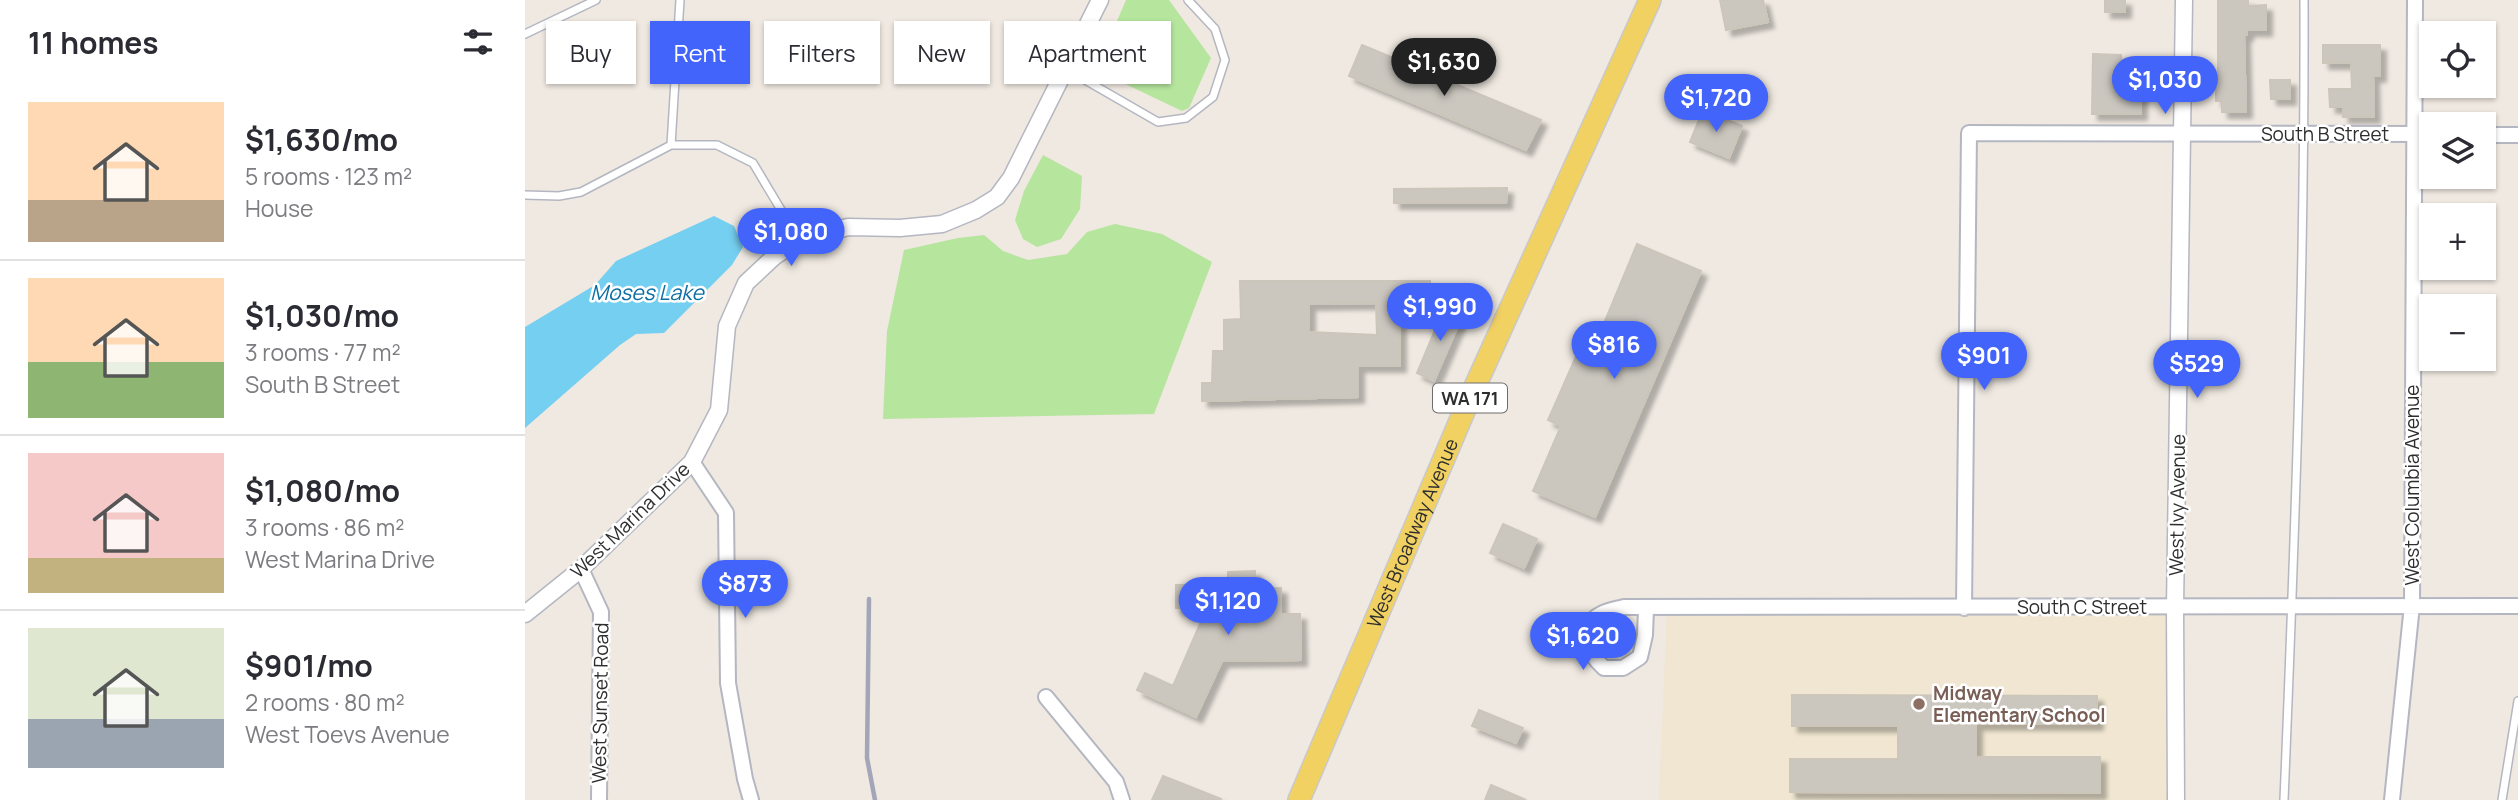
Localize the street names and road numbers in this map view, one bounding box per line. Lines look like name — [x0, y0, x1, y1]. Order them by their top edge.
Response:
street label: South B Street — [2261, 121, 2389, 147]
road number: WA 171 — [1433, 384, 1507, 412]
street label: West Columbia Avenue — [2399, 385, 2425, 585]
street label: West Broadway Avenue — [1361, 434, 1464, 632]
street label: West Ivy Avenue — [2163, 434, 2191, 576]
street label: West Marina Drive — [565, 456, 695, 584]
street label: South C Street — [2017, 594, 2147, 620]
street label: West Sunset Road — [586, 622, 614, 784]

